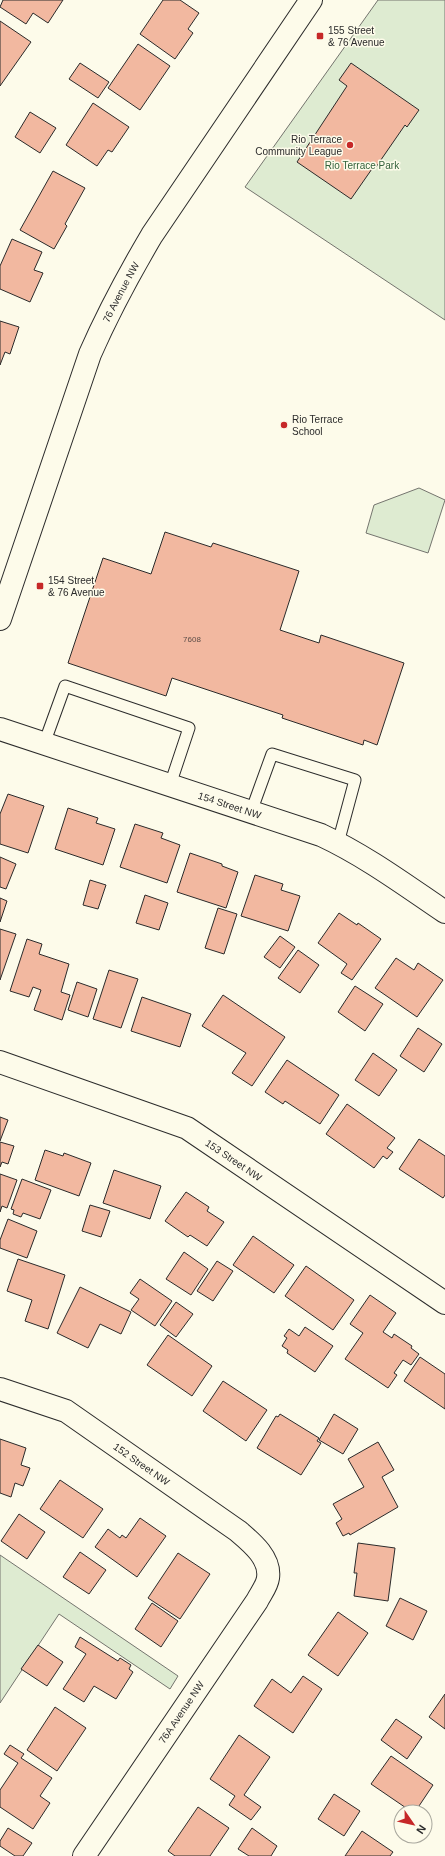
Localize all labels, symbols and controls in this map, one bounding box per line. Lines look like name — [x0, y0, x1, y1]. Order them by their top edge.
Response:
place label: 155 Street & 76 Avenue — [328, 25, 385, 48]
marker: 155 Street & 76 Avenue — [315, 31, 325, 41]
place label: Rio Terrace Community League — [255, 134, 342, 157]
marker: Rio Terrace Community League — [345, 140, 355, 150]
park label: Rio Terrace Park — [325, 160, 400, 171]
street label: 76 Avenue NW — [101, 260, 142, 324]
place label: Rio Terrace School — [292, 414, 343, 437]
marker: Rio Terrace School — [279, 420, 289, 430]
place label: 154 Street & 76 Avenue — [48, 575, 105, 598]
marker: 154 Street & 76 Avenue — [35, 581, 45, 591]
house number: 7608 — [183, 635, 201, 644]
street label: 154 Street NW — [197, 790, 263, 821]
street label: 153 Street NW — [203, 1137, 264, 1184]
street label: 152 Street NW — [111, 1441, 172, 1488]
street label: 76A Avenue NW — [157, 1679, 207, 1745]
north arrow — [393, 1804, 433, 1844]
text: N — [414, 1823, 428, 1836]

